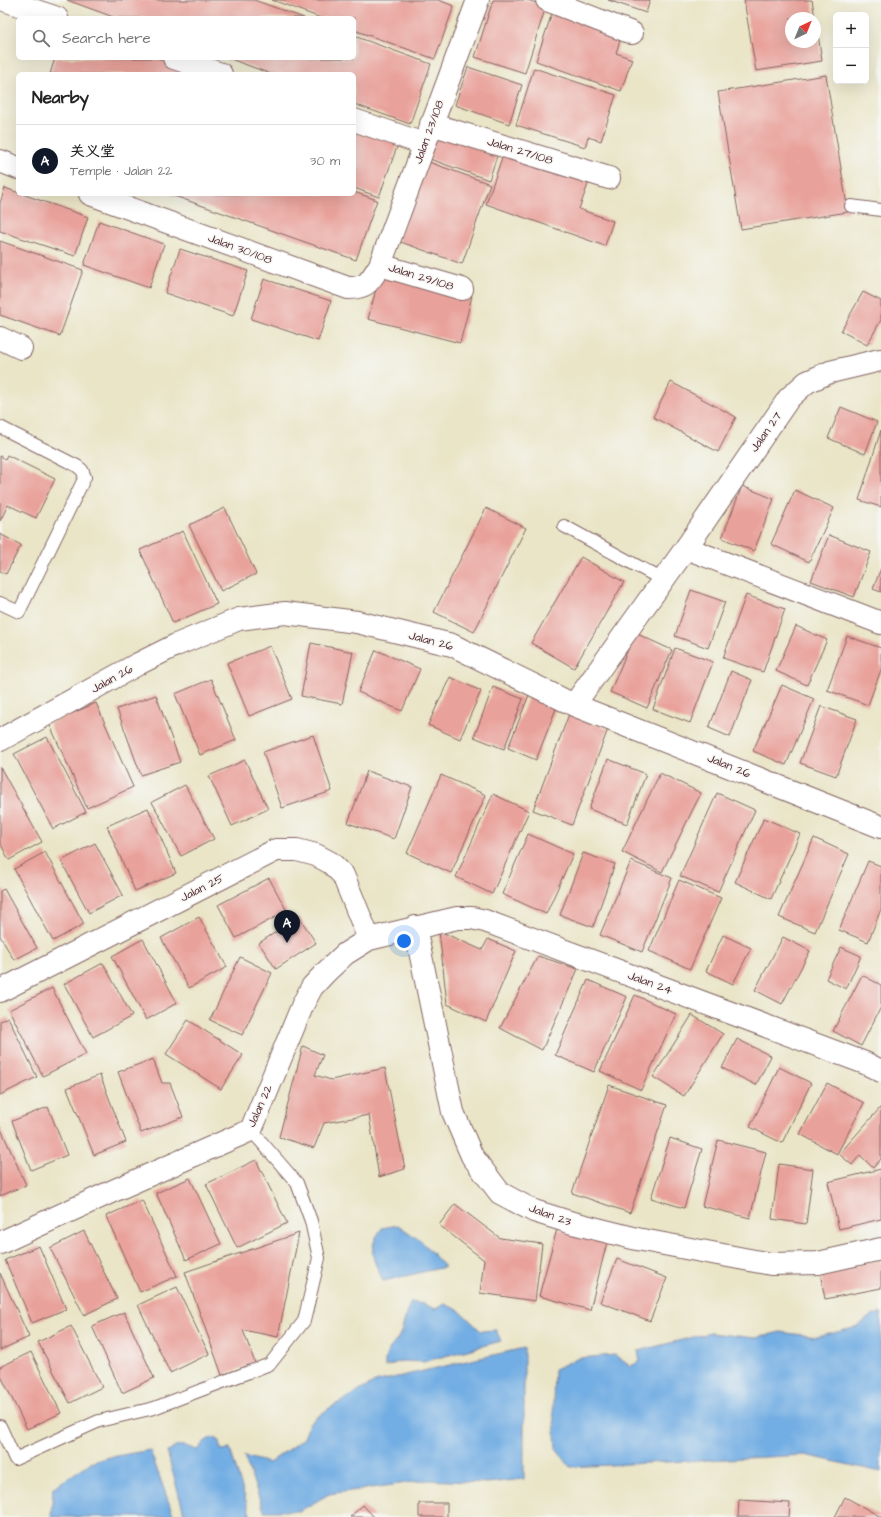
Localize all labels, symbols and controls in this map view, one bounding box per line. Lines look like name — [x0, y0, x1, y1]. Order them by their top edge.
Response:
north arrow — [785, 12, 821, 48]
map controls — [833, 12, 869, 84]
button: + — [833, 12, 869, 48]
search box — [16, 16, 356, 60]
icon: search — [30, 27, 52, 49]
text: Search here — [62, 28, 151, 49]
button: − — [833, 48, 869, 84]
text: Nearby — [32, 86, 89, 110]
street label: Jalan 23/108 — [410, 98, 448, 166]
street label: Jalan 27/108 — [485, 133, 555, 169]
text: 关义堂 — [70, 141, 115, 162]
text: A — [41, 152, 49, 170]
text: 30 m — [310, 152, 340, 170]
text: Temple · Jalan 22 — [70, 162, 173, 180]
street label: Jalan 30/108 — [205, 230, 275, 269]
street label: Jalan 29/108 — [386, 259, 456, 295]
street label: Jalan 27 — [746, 408, 786, 456]
street label: Jalan 26 — [407, 627, 456, 655]
street label: Jalan 26 — [88, 660, 136, 698]
street label: Jalan 26 — [705, 750, 754, 783]
street label: Jalan 25 — [177, 870, 227, 906]
pin: A — [274, 910, 300, 943]
your location — [394, 931, 414, 951]
street label: Jalan 24 — [625, 967, 675, 999]
street label: Jalan 22 — [243, 1082, 277, 1130]
street label: Jalan 23 — [526, 1199, 574, 1231]

